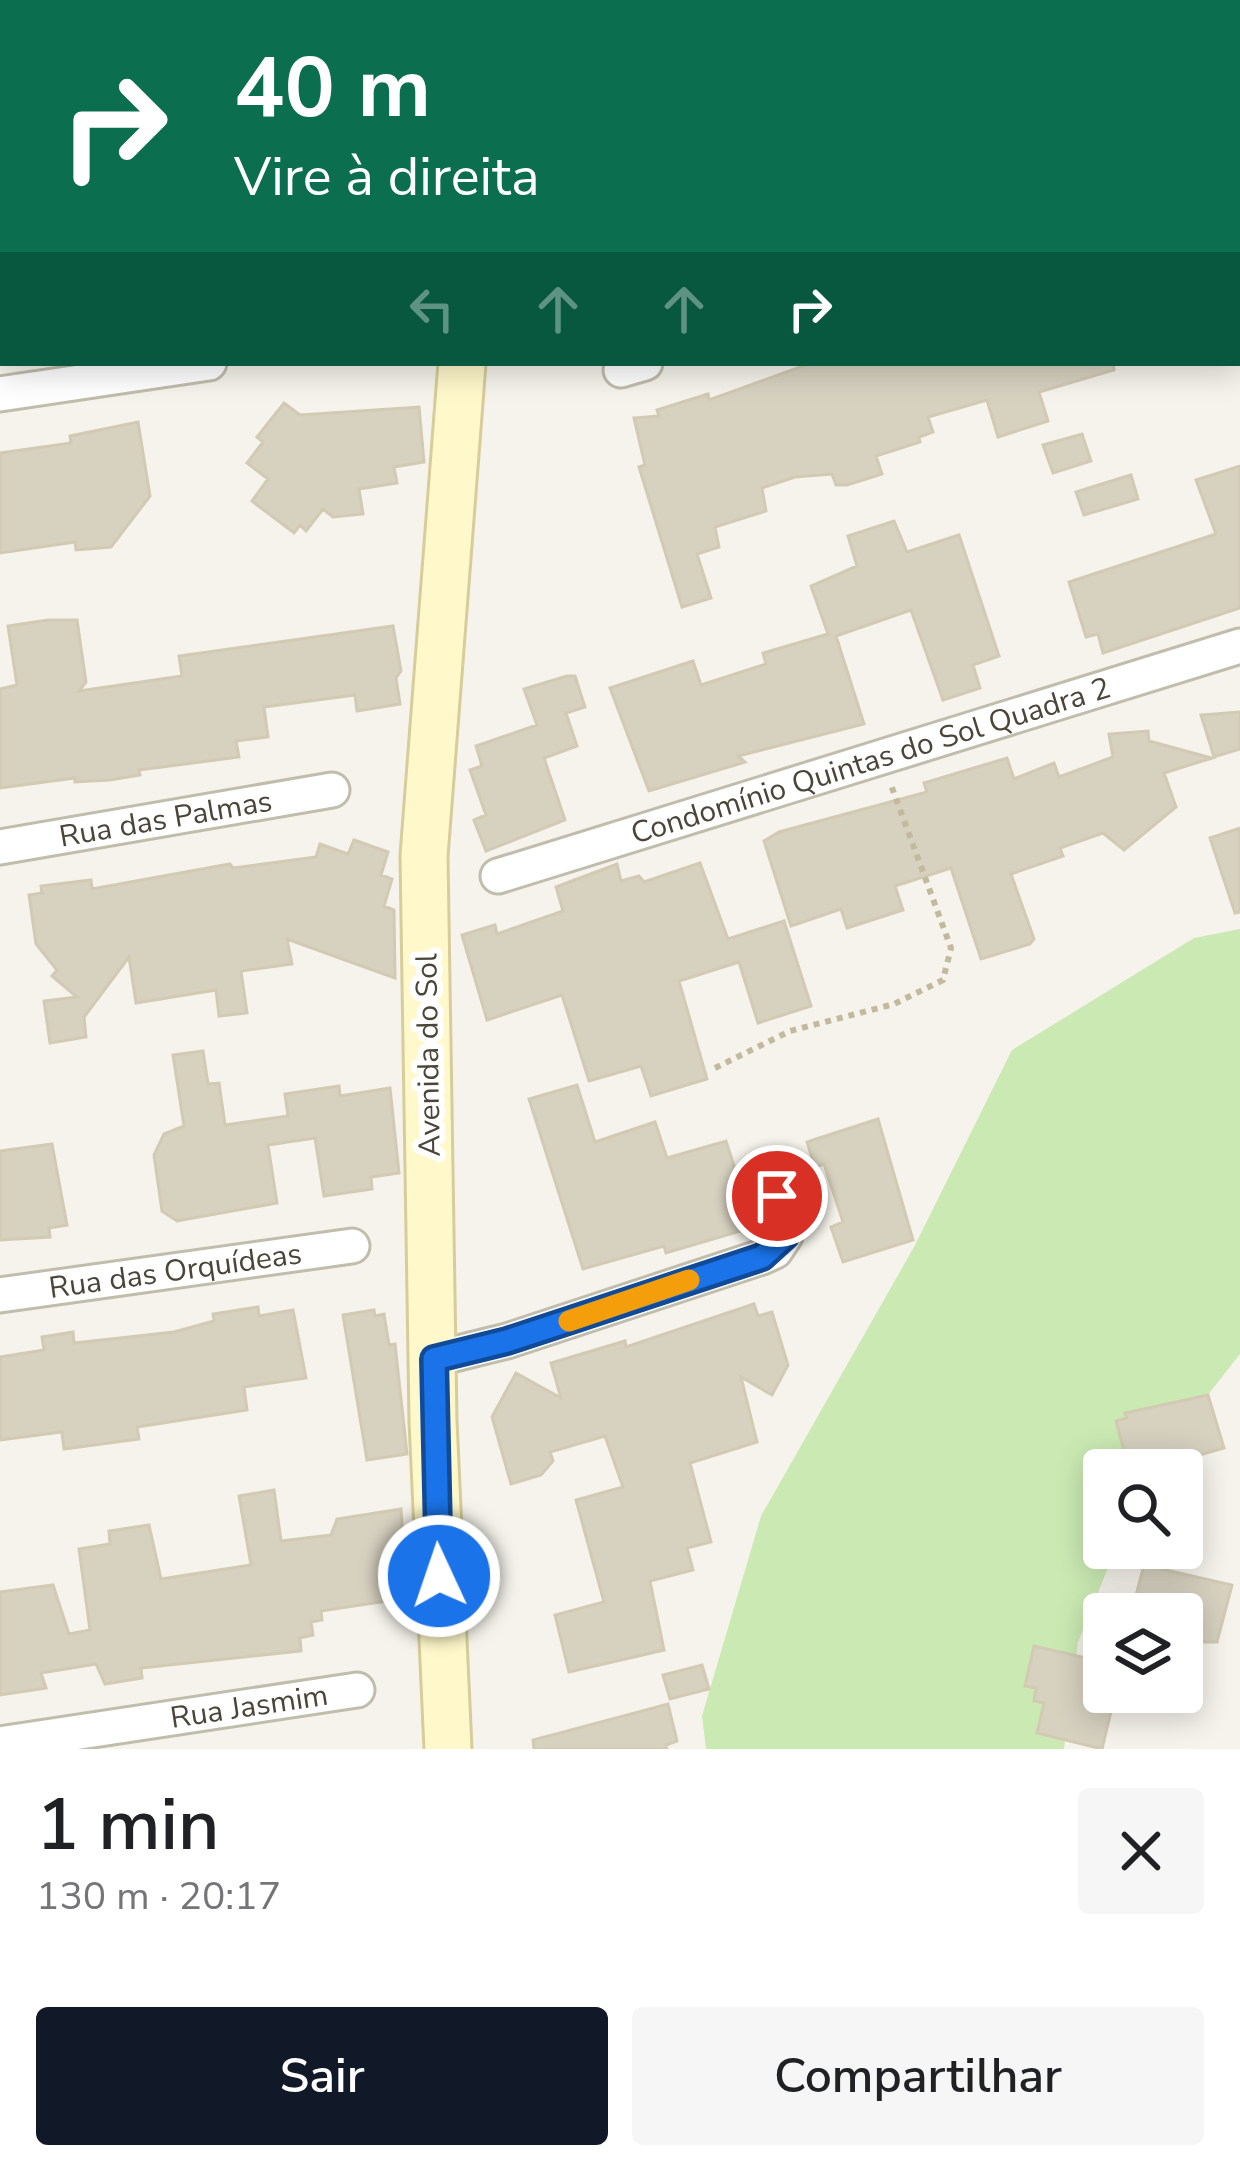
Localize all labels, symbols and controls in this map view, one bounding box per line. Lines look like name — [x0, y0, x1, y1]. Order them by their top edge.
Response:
text: 40 m — [234, 31, 431, 146]
icon: right — [36, 48, 192, 204]
text: Vire à direita — [234, 140, 540, 214]
icon: left — [399, 276, 465, 342]
icon: ahead — [525, 276, 591, 342]
icon: ahead — [651, 276, 717, 342]
icon: right — [777, 276, 843, 342]
street label: Condomínio Quintas do Sol Quadra 2 — [626, 667, 1115, 855]
street label: Rua das Palmas — [56, 781, 275, 857]
street label: Avenida do Sol — [406, 953, 451, 1157]
pin — [726, 1145, 828, 1247]
icon: arrive — [744, 1163, 810, 1229]
street label: Rua das Orquídeas — [46, 1233, 304, 1309]
map controls — [1083, 1449, 1203, 1713]
button: search — [1083, 1449, 1203, 1569]
position arrow — [376, 1513, 502, 1639]
button: layers — [1083, 1593, 1203, 1713]
street label: Rua Jasmim — [168, 1675, 331, 1739]
text: 1 min — [36, 1776, 219, 1874]
button: close — [1078, 1788, 1204, 1914]
text: 130 m · 20:17 — [36, 1870, 281, 1923]
button: Sair — [36, 2007, 608, 2145]
button: Compartilhar — [632, 2007, 1204, 2145]

